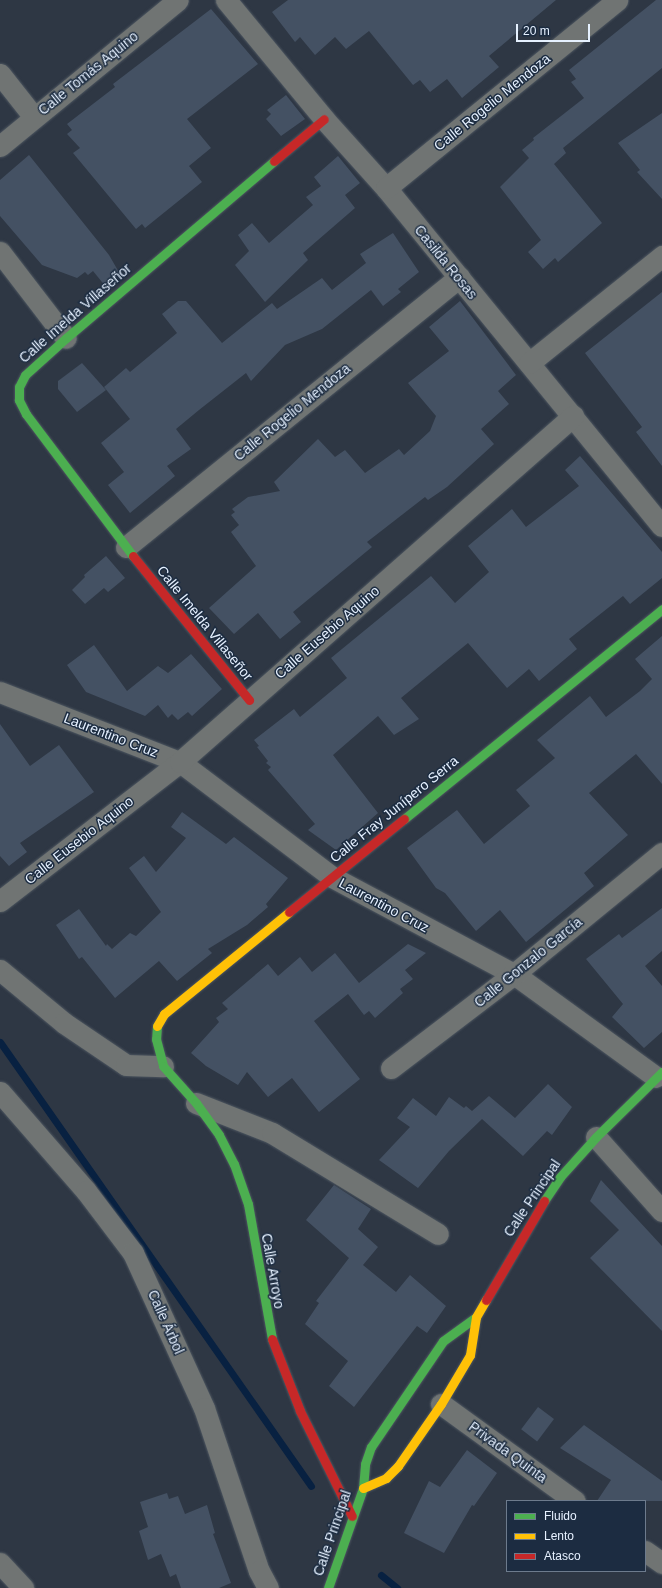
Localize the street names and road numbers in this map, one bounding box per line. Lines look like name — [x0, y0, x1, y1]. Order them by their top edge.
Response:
street label: Calle Tomás Aquino — [34, 27, 142, 119]
street label: Calle Rogelio Mendoza — [430, 50, 554, 154]
street label: Casilda Rosas — [411, 222, 481, 302]
street label: Calle Imelda Villaseñor — [16, 260, 134, 366]
street label: Calle Rogelio Mendoza — [230, 360, 354, 464]
street label: Calle Imelda Villaseñor — [153, 562, 257, 684]
street label: Calle Eusebio Aquino — [271, 582, 383, 682]
street label: Laurentino Cruz — [61, 709, 161, 761]
street label: Calle Fray Junípero Serra — [326, 752, 462, 866]
street label: Calle Eusebio Aquino — [21, 792, 137, 888]
street label: Laurentino Cruz — [336, 874, 432, 936]
street label: Calle Gonzalo García — [471, 913, 585, 1011]
street label: Calle Principal — [500, 1156, 564, 1240]
street label: Calle Arroyo — [258, 1232, 288, 1310]
street label: Calle Árbol — [144, 1287, 188, 1357]
street label: Privada Quinta — [466, 1418, 550, 1486]
street label: Calle Principal — [309, 1488, 355, 1578]

